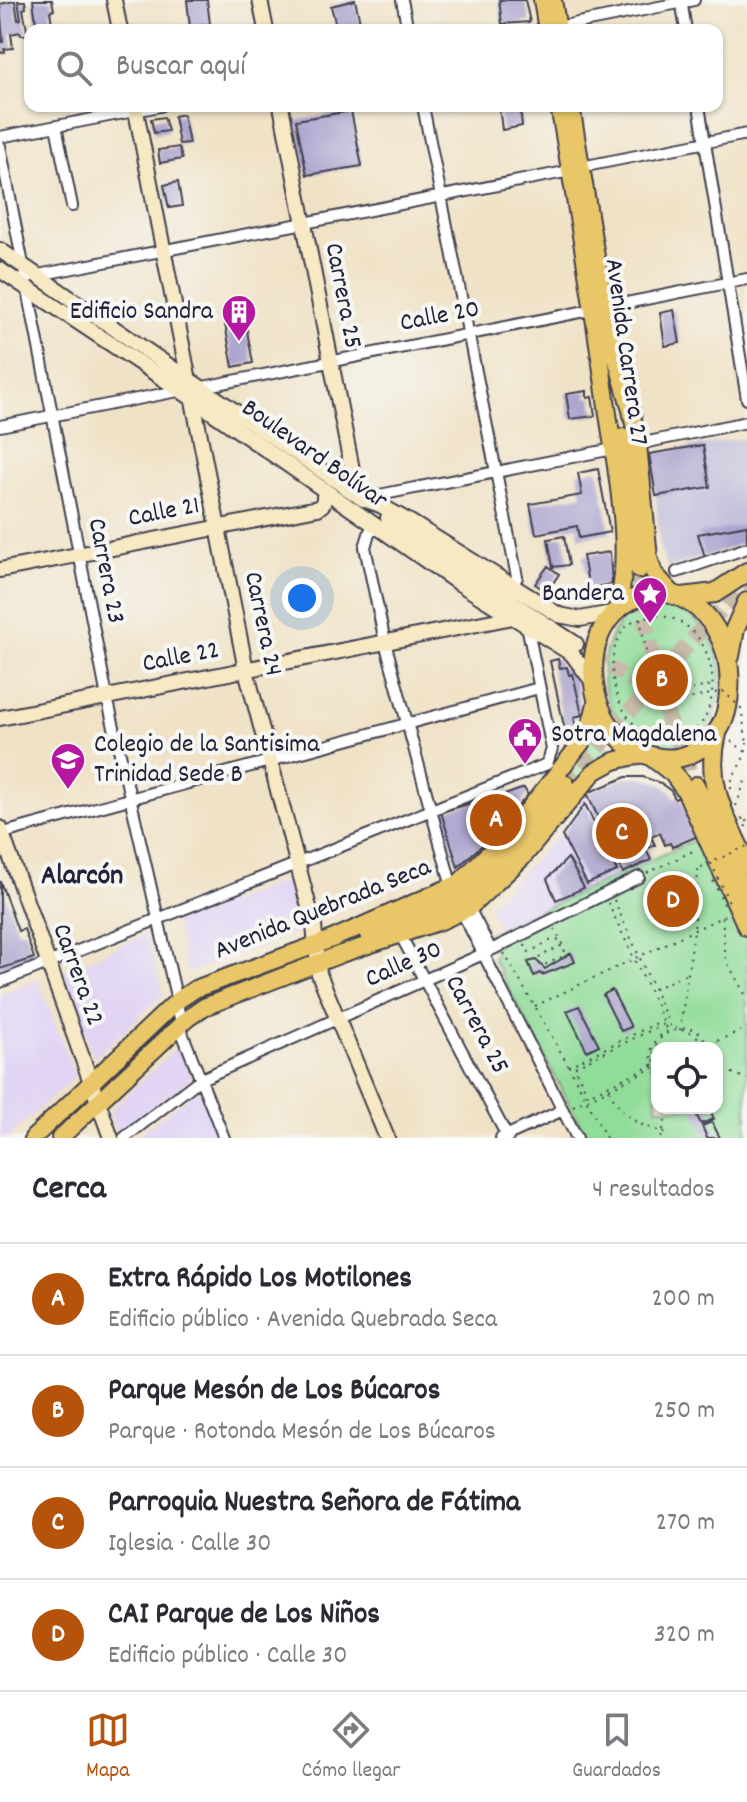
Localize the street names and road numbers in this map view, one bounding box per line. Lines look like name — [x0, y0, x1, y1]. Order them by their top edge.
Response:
street label: Carrera 25 — [314, 240, 370, 352]
street label: Avenida Carrera 27 — [594, 256, 656, 448]
street label: Calle 20 — [397, 291, 483, 343]
street label: Boulevard Bolívar — [233, 391, 395, 519]
street label: Calle 21 — [125, 488, 203, 538]
street label: Carrera 23 — [77, 515, 133, 627]
street label: Carrera 24 — [233, 568, 291, 680]
street label: Calle 22 — [139, 632, 223, 684]
street label: Avenida Quebrada Seca — [209, 849, 437, 970]
street label: Carrera 22 — [41, 919, 113, 1031]
street label: Calle 30 — [360, 932, 448, 998]
street label: Carrera 25 — [435, 969, 517, 1081]

